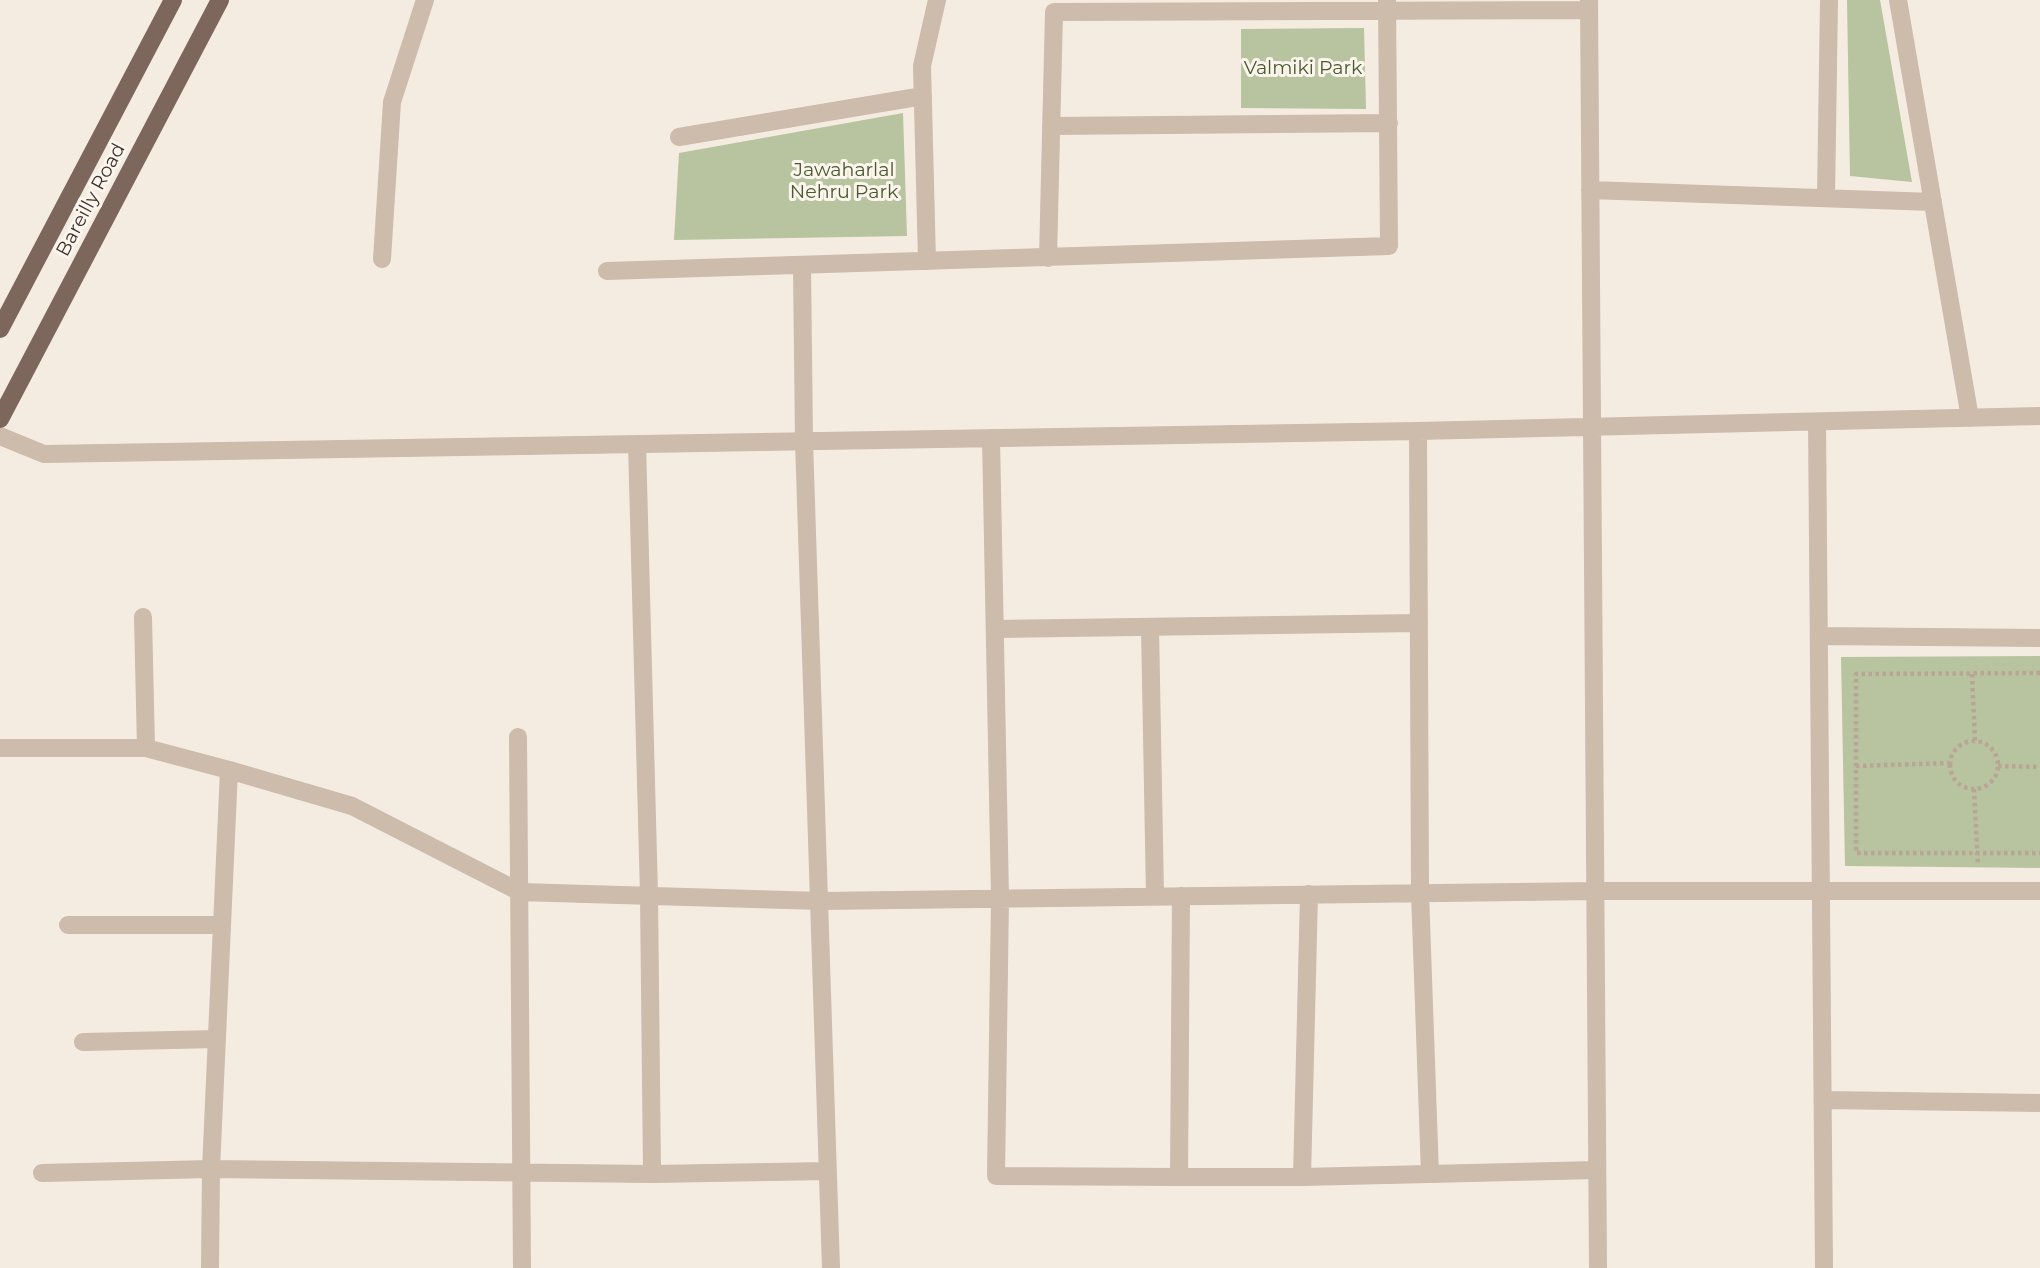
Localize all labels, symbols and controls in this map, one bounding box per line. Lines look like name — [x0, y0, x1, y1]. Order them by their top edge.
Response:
park label: Valmiki Park — [1244, 57, 1362, 79]
street label: Bareilly Road — [52, 140, 130, 260]
park label: Jawaharlal Nehru Park — [790, 159, 898, 203]

